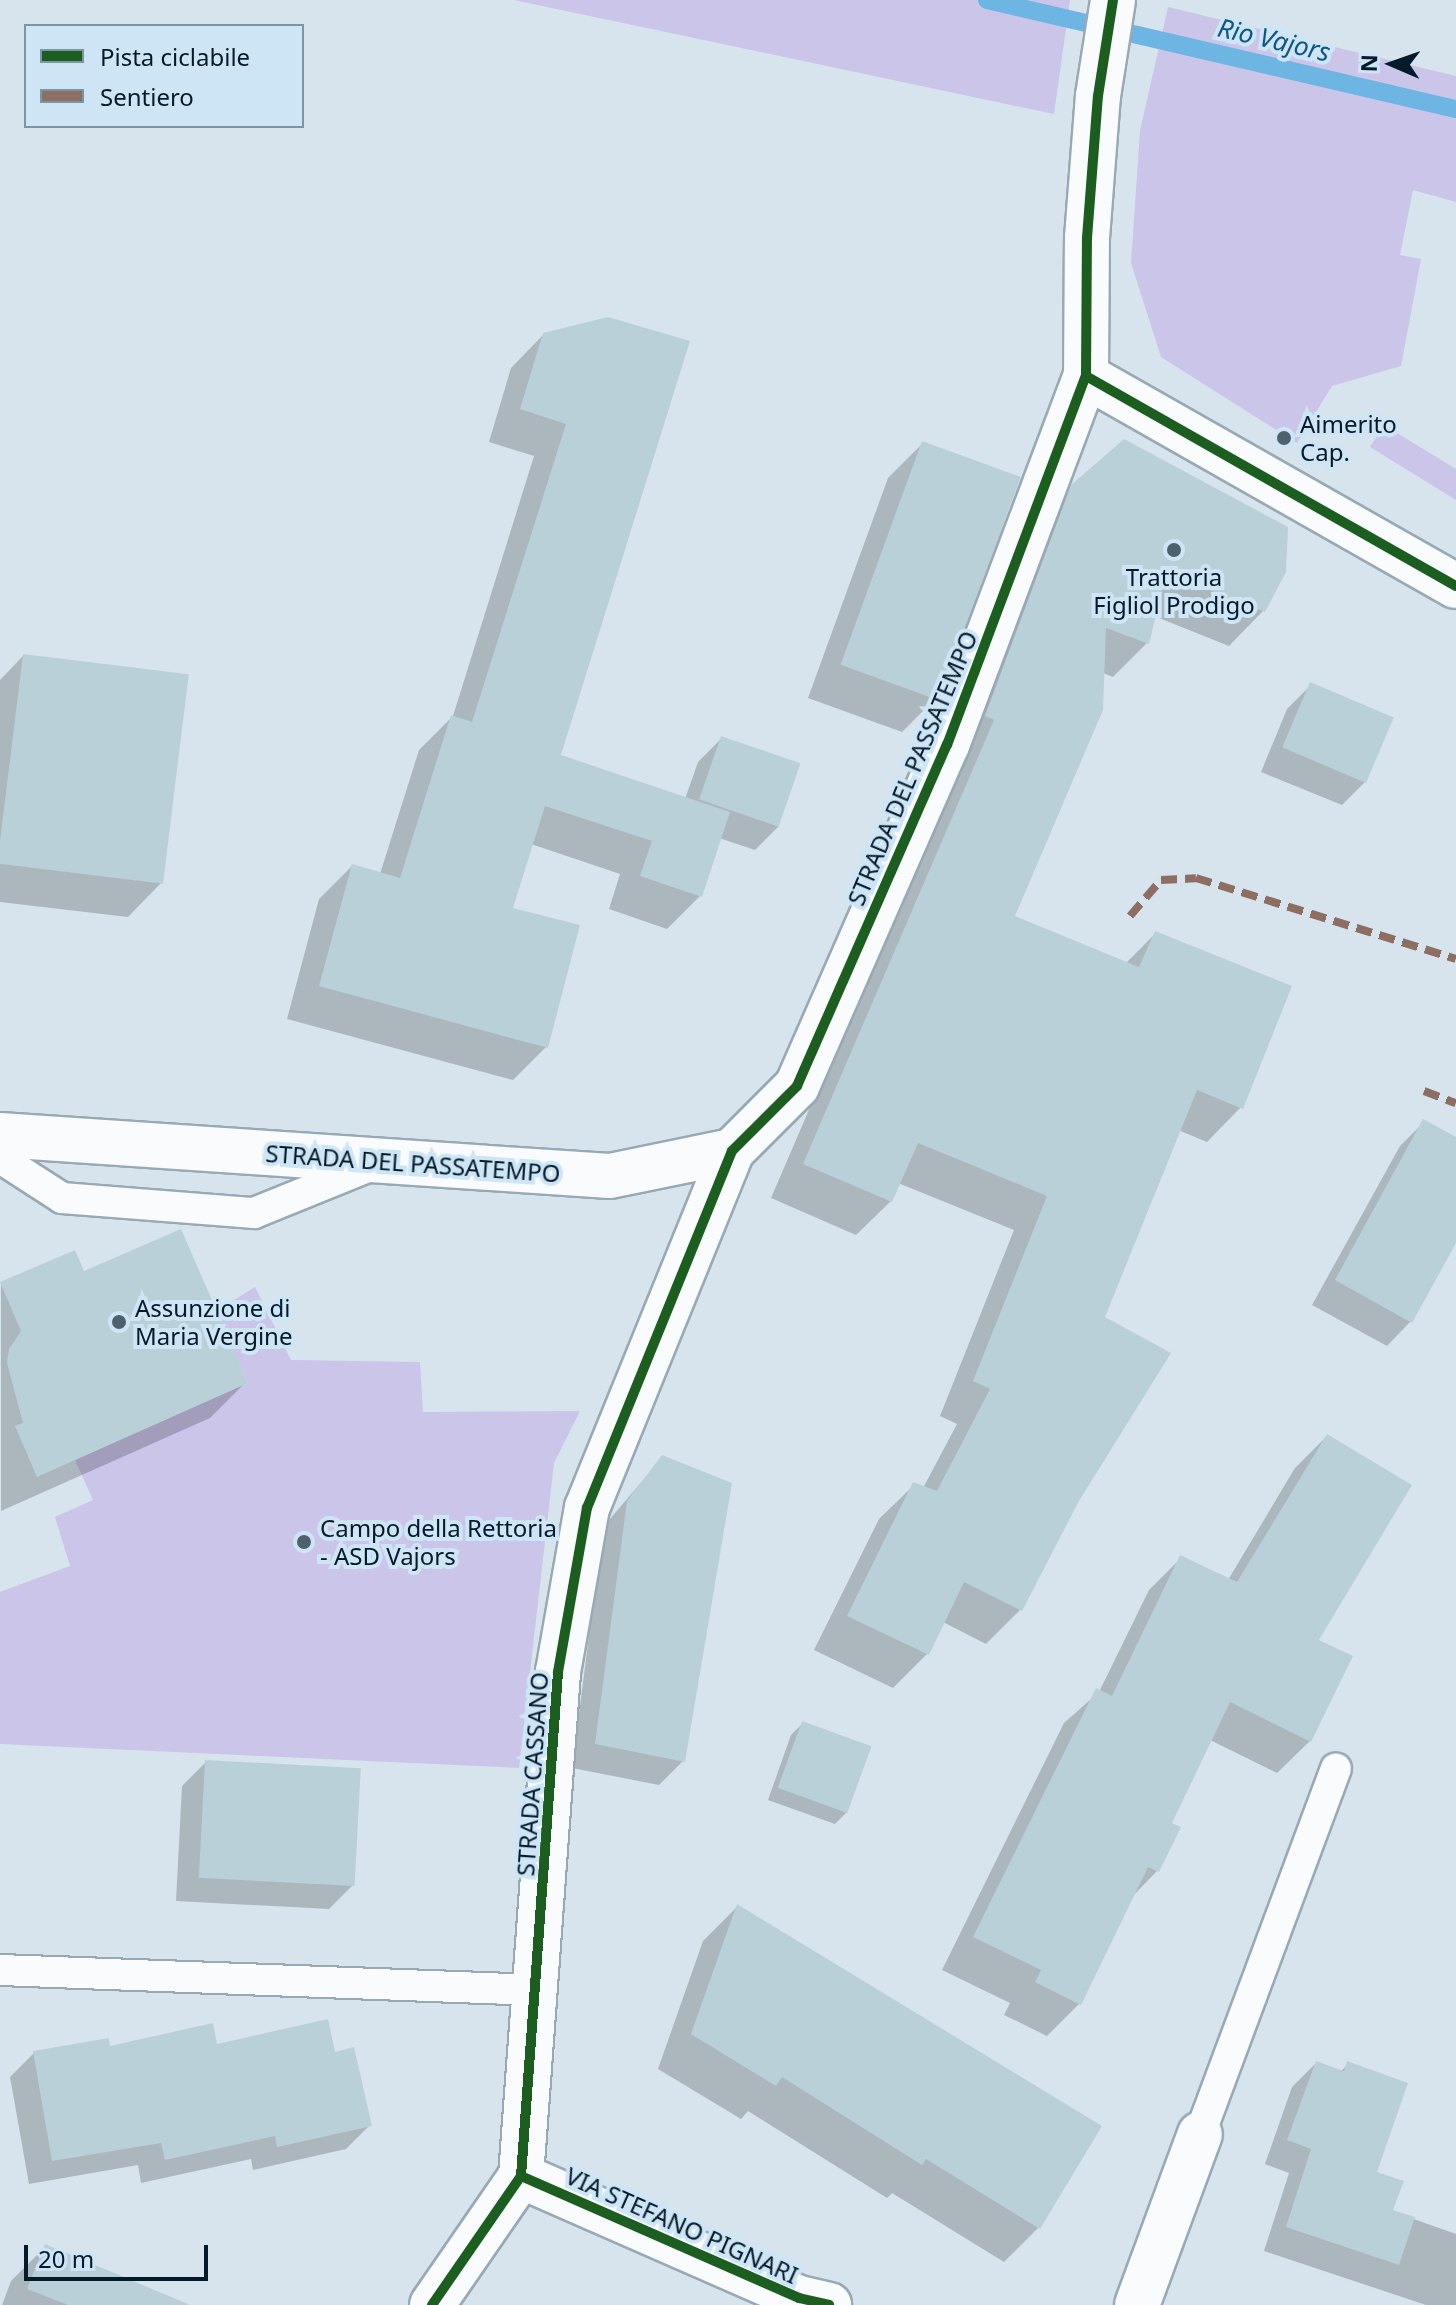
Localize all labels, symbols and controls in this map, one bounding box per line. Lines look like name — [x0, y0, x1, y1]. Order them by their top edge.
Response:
water label: Rio Vajors — [1215, 12, 1333, 68]
legend — [24, 24, 304, 128]
north arrow — [1352, 24, 1432, 104]
text: Pista ciclabile — [100, 40, 250, 73]
text: N — [1353, 54, 1383, 73]
text: Sentiero — [100, 80, 194, 113]
place label: Aimerito Cap. — [1300, 410, 1397, 466]
marker: Aimerito Cap. — [1275, 429, 1293, 447]
marker: Trattoria Figliol Prodigo — [1165, 541, 1183, 559]
place label: Trattoria Figliol Prodigo — [1093, 563, 1255, 619]
street label: STRADA DEL PASSATEMPO — [841, 626, 983, 910]
street label: STRADA DEL PASSATEMPO — [265, 1138, 561, 1188]
place label: Assunzione di Maria Vergine — [135, 1294, 292, 1350]
marker: Assunzione di Maria Vergine — [110, 1313, 128, 1331]
place label: Campo della Rettoria - ASD Vajors — [320, 1514, 557, 1570]
marker: Campo della Rettoria - ASD Vajors — [295, 1533, 313, 1551]
street label: STRADA CASSANO — [510, 1671, 554, 1877]
street label: VIA STEFANO PIGNARI — [561, 2161, 803, 2289]
scale bar — [28, 2229, 212, 2279]
text: 20 m — [38, 2242, 94, 2275]

